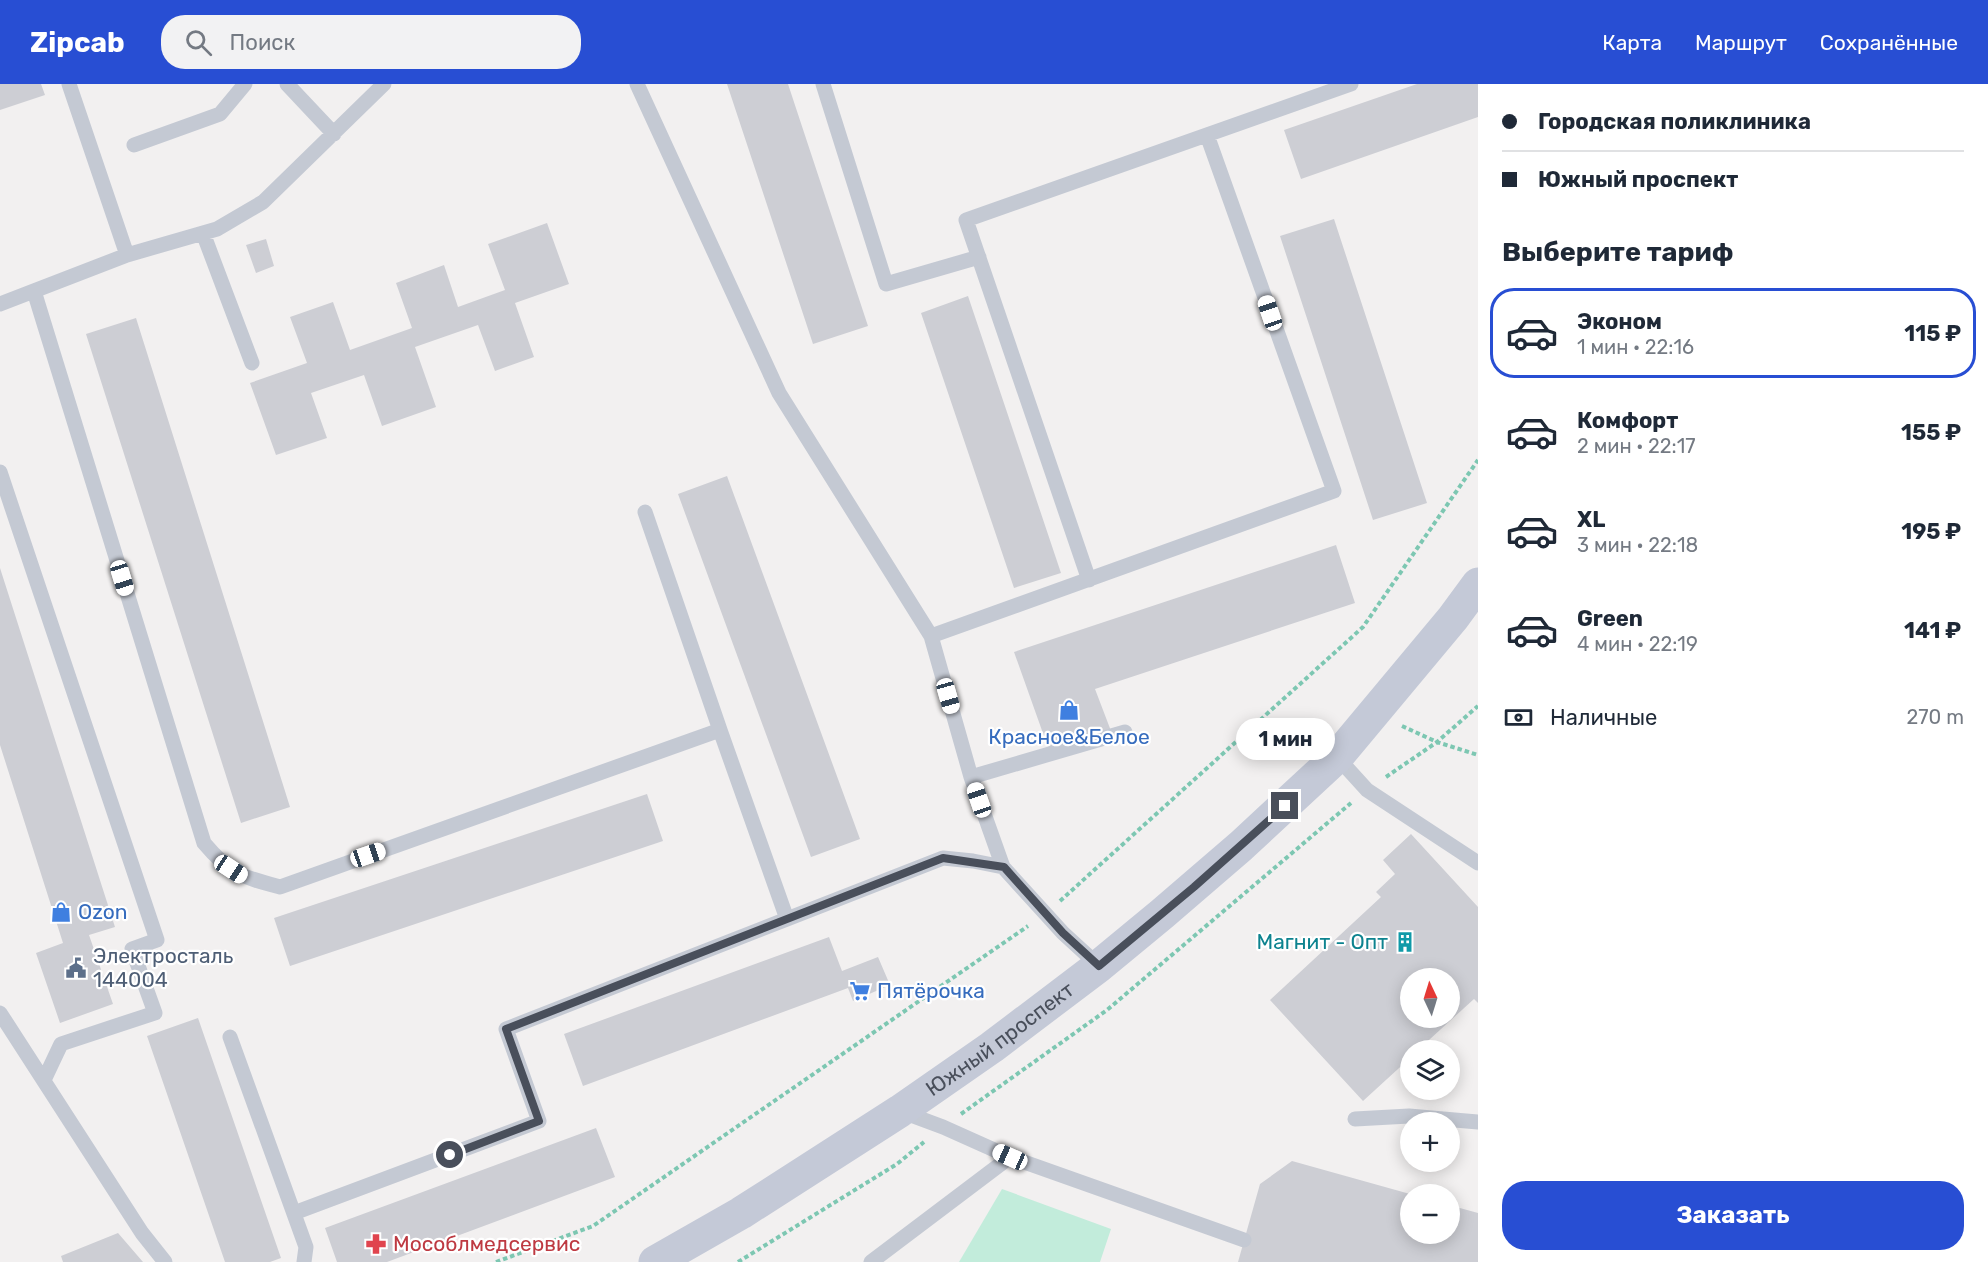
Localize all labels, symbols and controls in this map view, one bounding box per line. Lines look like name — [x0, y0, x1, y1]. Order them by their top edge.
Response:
search box — [161, 15, 581, 69]
text: Zipcab — [30, 26, 125, 59]
icon: search — [182, 26, 215, 59]
text: Поиск — [230, 29, 295, 56]
text: Карта — [1602, 30, 1662, 55]
text: Маршрут — [1695, 30, 1787, 55]
text: Сохранённые — [1820, 30, 1958, 55]
text: Городская поликлиника — [1538, 108, 1811, 135]
text: Южный проспект — [1538, 166, 1738, 193]
text: Выберите тариф — [1502, 236, 1733, 268]
car — [1256, 293, 1284, 333]
icon: car — [1505, 306, 1559, 360]
text: Эконом — [1577, 308, 1662, 335]
text: 115 ₽ — [1904, 320, 1961, 347]
text: 1 мин · 22:16 — [1577, 335, 1694, 359]
icon: car — [1505, 405, 1559, 459]
text: Комфорт — [1577, 407, 1678, 434]
text: 155 ₽ — [1901, 419, 1961, 446]
text: 2 мин · 22:17 — [1577, 434, 1695, 458]
icon: car — [1505, 504, 1559, 558]
text: XL — [1577, 506, 1605, 533]
text: 195 ₽ — [1901, 518, 1961, 545]
text: 3 мин · 22:18 — [1577, 533, 1698, 557]
car — [108, 558, 136, 598]
icon: car — [1505, 603, 1559, 657]
text: Green — [1577, 605, 1643, 632]
text: 141 ₽ — [1904, 617, 1961, 644]
text: 4 мин · 22:19 — [1577, 632, 1698, 656]
car — [934, 676, 962, 716]
shop icon: Красное&Белое — [1057, 698, 1081, 722]
icon: cash — [1502, 701, 1535, 734]
text: Наличные — [1550, 704, 1657, 731]
text: 270 m — [1907, 705, 1964, 729]
callout: 1 мин — [1236, 719, 1334, 761]
place label: Красное&Белое — [988, 724, 1150, 749]
text: 1 мин — [1258, 727, 1313, 751]
car — [965, 780, 993, 820]
route end — [1271, 792, 1298, 819]
car — [348, 841, 388, 869]
car — [211, 852, 251, 886]
place label: Ozon — [78, 899, 128, 924]
shop icon: Ozon — [49, 900, 73, 924]
place label: Магнит - Опт — [1257, 929, 1388, 954]
building icon: Магнит - Опт — [1393, 930, 1417, 954]
place label: Электросталь 144004 — [93, 943, 233, 992]
public building icon: Электросталь 144004 — [64, 956, 88, 980]
north arrow — [1400, 968, 1460, 1028]
map controls — [1400, 968, 1460, 1244]
street label: Южный проспект — [921, 976, 1079, 1101]
place label: Пятёрочка — [877, 978, 985, 1003]
supermarket icon: Пятёрочка — [848, 979, 872, 1003]
button: layers — [1400, 1040, 1460, 1100]
button: + — [1400, 1112, 1460, 1172]
route start — [436, 1141, 463, 1168]
car — [990, 1141, 1030, 1173]
button: Заказать — [1502, 1181, 1964, 1250]
button: − — [1400, 1184, 1460, 1244]
place label: Мособлмедсервис — [393, 1231, 580, 1256]
pharmacy icon: Мособлмедсервис — [364, 1232, 388, 1256]

